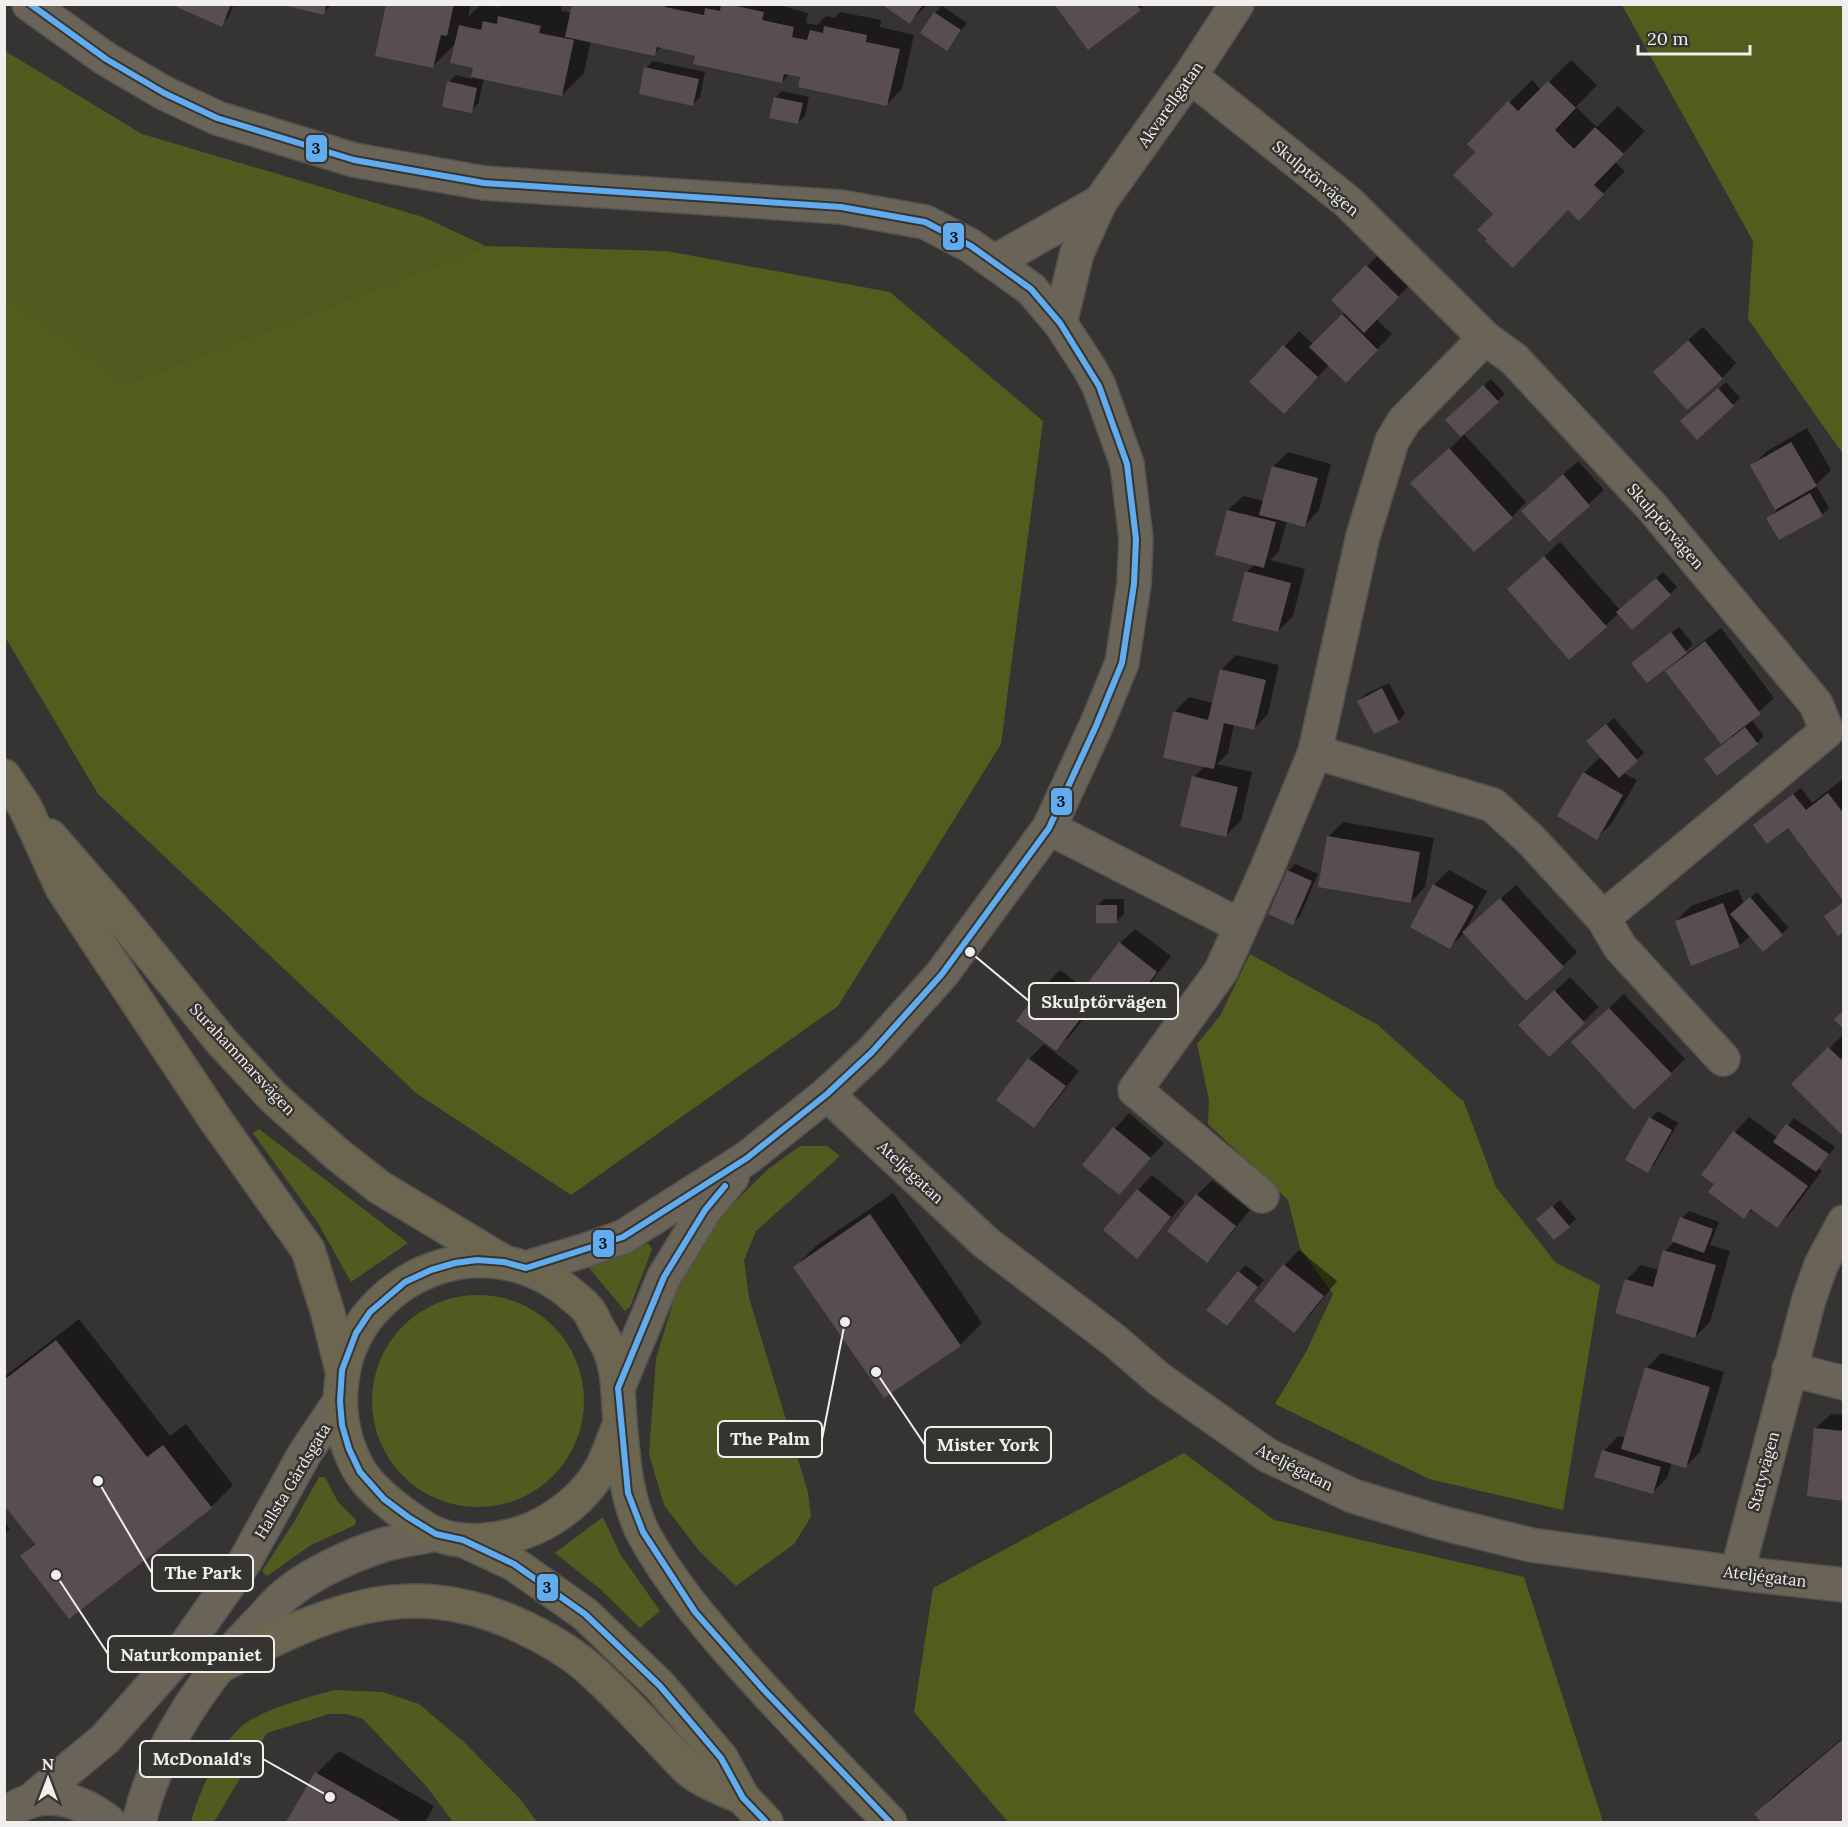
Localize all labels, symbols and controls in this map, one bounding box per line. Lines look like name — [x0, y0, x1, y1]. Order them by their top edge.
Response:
scale bar — [1638, 18, 1750, 56]
text: 20 m — [1647, 27, 1689, 50]
street label: Akvarellgatan — [1133, 57, 1207, 152]
line badge: 3 — [305, 134, 328, 163]
street label: Skulptörvägen — [1269, 136, 1364, 220]
text: 3 — [312, 138, 321, 158]
line badge: 3 — [942, 222, 965, 251]
text: 3 — [950, 227, 959, 247]
street label: Skulptörvägen — [1623, 479, 1709, 573]
line badge: 3 — [1050, 787, 1073, 816]
text: 3 — [1057, 791, 1066, 811]
callout: Skulptörvägen — [1029, 983, 1178, 1019]
text: Skulptörvägen — [1041, 990, 1167, 1013]
street label: Surahammarsvägen — [186, 999, 300, 1119]
street label: Ateljégatan — [873, 1136, 948, 1208]
line badge: 3 — [592, 1229, 615, 1258]
text: 3 — [599, 1233, 608, 1253]
street label: Hallsta Gårdsgata — [250, 1420, 334, 1542]
callout: The Palm — [718, 1421, 822, 1457]
text: The Palm — [730, 1427, 811, 1450]
callout: Mister York — [925, 1427, 1051, 1463]
street label: Statyvägen — [1743, 1429, 1783, 1513]
text: Mister York — [937, 1433, 1039, 1456]
street label: Ateljégatan — [1253, 1439, 1337, 1495]
callout: The Park — [152, 1555, 253, 1591]
text: The Park — [164, 1561, 242, 1584]
street label: Ateljégatan — [1722, 1561, 1808, 1591]
line badge: 3 — [536, 1573, 559, 1602]
text: 3 — [543, 1577, 552, 1597]
callout: Naturkompaniet — [108, 1636, 274, 1672]
text: Naturkompaniet — [120, 1643, 262, 1666]
callout: McDonald's — [140, 1741, 263, 1777]
text: McDonald's — [152, 1747, 252, 1770]
north arrow — [18, 1749, 78, 1809]
text: N — [42, 1754, 54, 1774]

